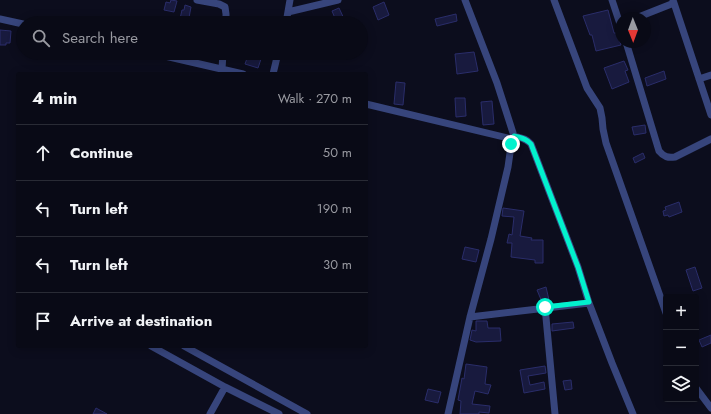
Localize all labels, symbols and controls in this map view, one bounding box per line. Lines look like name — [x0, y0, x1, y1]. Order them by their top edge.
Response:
north arrow — [615, 12, 651, 48]
search box — [16, 16, 368, 60]
icon: search — [30, 27, 52, 49]
text: Search here — [62, 27, 138, 49]
text: 4 min — [32, 86, 77, 110]
text: Walk · 270 m — [278, 89, 352, 108]
route end — [502, 135, 520, 153]
icon: ahead — [32, 142, 54, 164]
text: Continue — [70, 142, 133, 164]
text: 50 m — [323, 143, 352, 162]
icon: left — [32, 198, 54, 220]
text: Turn left — [70, 198, 128, 220]
text: 190 m — [317, 199, 352, 218]
icon: left — [32, 254, 54, 276]
text: Turn left — [70, 254, 128, 276]
text: 30 m — [323, 255, 352, 274]
map controls — [663, 294, 699, 402]
button: + — [663, 294, 699, 330]
route start — [536, 298, 554, 316]
icon: arrive — [32, 310, 54, 332]
text: Arrive at destination — [70, 310, 212, 332]
button: − — [663, 330, 699, 366]
button: layers — [663, 366, 699, 402]

